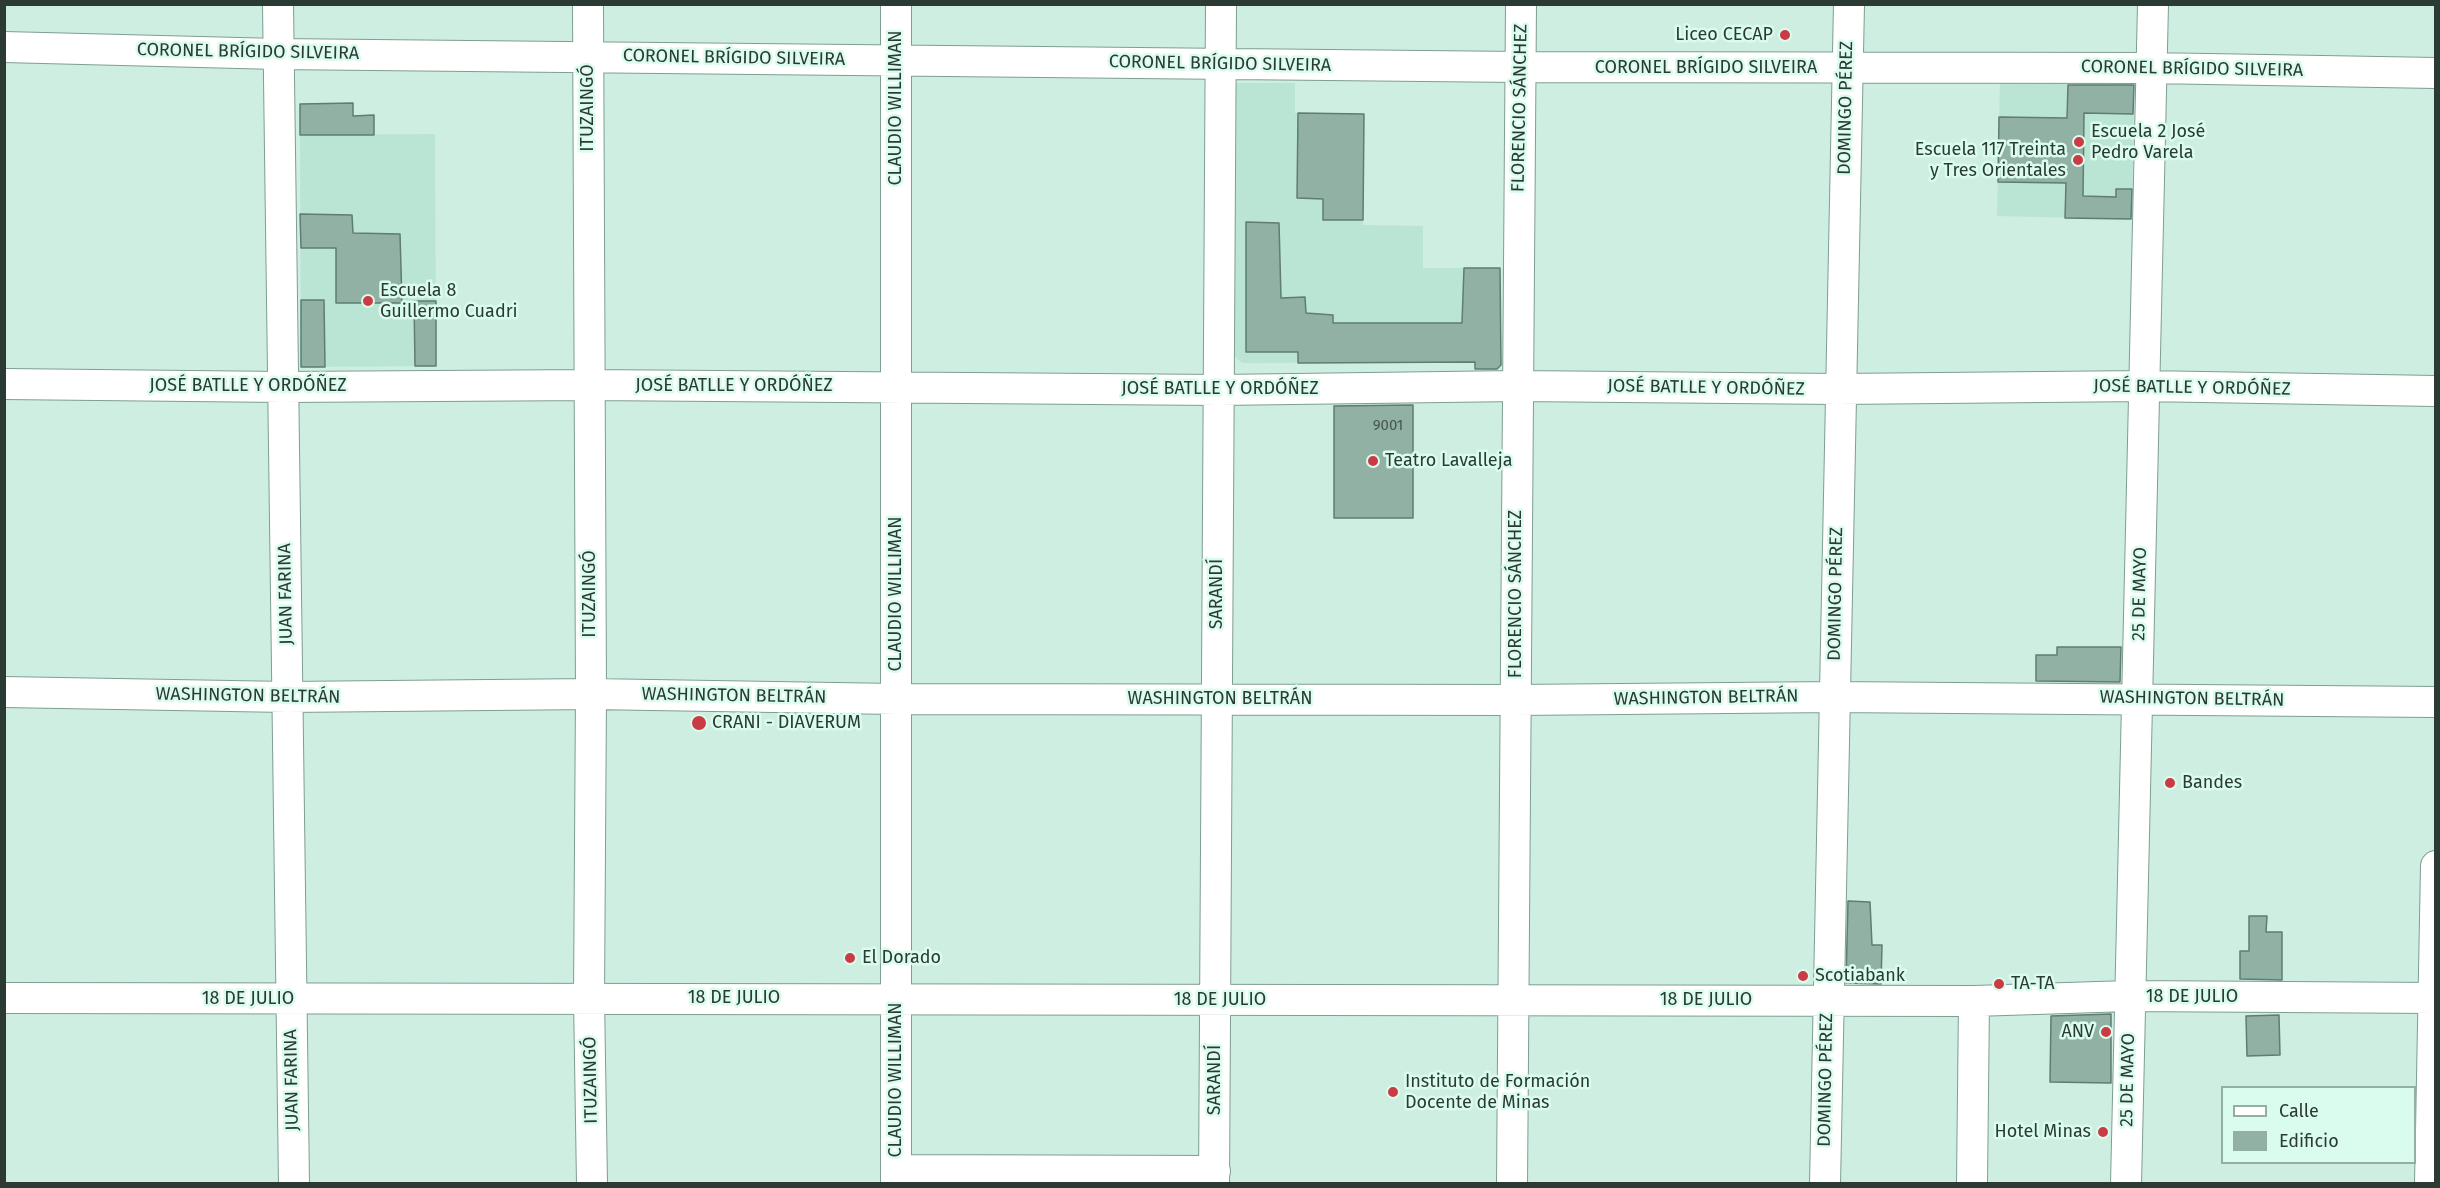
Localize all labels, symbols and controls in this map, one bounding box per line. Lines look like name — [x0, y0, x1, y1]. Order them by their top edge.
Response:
street label: FLORENCIO SÁNCHEZ — [1508, 24, 1532, 192]
place label: Liceo CECAP — [1675, 24, 1773, 46]
marker: Liceo CECAP — [1778, 28, 1792, 42]
street label: CLAUDIO WILLIMAN — [885, 30, 907, 186]
street label: CORONEL BRÍGIDO SILVEIRA — [137, 39, 359, 65]
street label: DOMINGO PÉREZ — [1834, 41, 1858, 175]
street label: CORONEL BRÍGIDO SILVEIRA — [623, 45, 845, 71]
street label: CORONEL BRÍGIDO SILVEIRA — [1109, 51, 1331, 77]
street label: CORONEL BRÍGIDO SILVEIRA — [2081, 56, 2303, 82]
street label: CORONEL BRÍGIDO SILVEIRA — [1595, 57, 1817, 79]
street label: ITUZAINGÓ — [577, 64, 599, 152]
place label: Escuela 2 José Pedro Varela — [2091, 121, 2205, 164]
marker: Escuela 2 José Pedro Varela — [2072, 135, 2086, 149]
place label: Escuela 117 Treinta y Tres Orientales — [1915, 139, 2066, 182]
marker: Escuela 117 Treinta y Tres Orientales — [2071, 153, 2085, 167]
place label: Escuela 8 Guillermo Cuadri — [380, 280, 518, 322]
marker: Escuela 8 Guillermo Cuadri — [361, 294, 375, 308]
street label: JOSÉ BATLLE Y ORDÓÑEZ — [149, 375, 347, 397]
street label: JOSÉ BATLLE Y ORDÓÑEZ — [635, 375, 833, 397]
street label: JOSÉ BATLLE Y ORDÓÑEZ — [1607, 375, 1805, 401]
street label: JOSÉ BATLLE Y ORDÓÑEZ — [2093, 375, 2291, 401]
street label: JOSÉ BATLLE Y ORDÓÑEZ — [1121, 378, 1319, 400]
house number: 9001 — [1373, 417, 1403, 435]
place label: Teatro Lavalleja — [1385, 450, 1513, 472]
marker: Teatro Lavalleja — [1366, 454, 1380, 468]
street label: FLORENCIO SÁNCHEZ — [1505, 510, 1527, 678]
street label: CLAUDIO WILLIMAN — [885, 516, 907, 672]
street label: DOMINGO PÉREZ — [1824, 527, 1848, 661]
street label: JUAN FARINA — [274, 543, 298, 645]
street label: 25 DE MAYO — [2128, 547, 2152, 641]
street label: ITUZAINGÓ — [579, 550, 601, 638]
street label: SARANDÍ — [1206, 559, 1228, 629]
street label: WASHINGTON BELTRÁN — [155, 684, 341, 708]
street label: WASHINGTON BELTRÁN — [641, 684, 827, 708]
street label: WASHINGTON BELTRÁN — [1613, 686, 1799, 710]
street label: WASHINGTON BELTRÁN — [2099, 687, 2285, 711]
street label: WASHINGTON BELTRÁN — [1128, 688, 1312, 710]
place label: CRANI - DIAVERUM — [712, 712, 861, 734]
marker: CRANI - DIAVERUM — [690, 714, 708, 732]
place label: Bandes — [2182, 772, 2242, 794]
marker: Bandes — [2163, 776, 2177, 790]
place label: El Dorado — [862, 947, 941, 969]
marker: El Dorado — [843, 951, 857, 965]
place label: Scotiabank — [1815, 965, 1905, 987]
marker: Scotiabank — [1796, 969, 1810, 983]
place label: TA-TA — [2011, 973, 2055, 995]
marker: TA-TA — [1992, 977, 2006, 991]
street label: 18 DE JULIO — [2146, 986, 2238, 1008]
street label: 18 DE JULIO — [688, 987, 780, 1009]
street label: 18 DE JULIO — [202, 988, 294, 1010]
street label: 18 DE JULIO — [1174, 989, 1266, 1011]
street label: 18 DE JULIO — [1660, 989, 1752, 1011]
street label: CLAUDIO WILLIMAN — [885, 1002, 907, 1158]
street label: DOMINGO PÉREZ — [1814, 1013, 1838, 1147]
place label: ANV — [2061, 1021, 2094, 1043]
marker: ANV — [2099, 1025, 2113, 1039]
street label: JUAN FARINA — [280, 1029, 304, 1131]
street label: 25 DE MAYO — [2116, 1033, 2140, 1127]
street label: ITUZAINGÓ — [579, 1036, 603, 1124]
street label: SARANDÍ — [1204, 1045, 1226, 1115]
place label: Instituto de Formación Docente de Minas — [1405, 1071, 1590, 1114]
marker: Instituto de Formación Docente de Minas — [1386, 1085, 1400, 1099]
legend — [2221, 1086, 2416, 1164]
text: Calle — [2279, 1100, 2319, 1122]
place label: Hotel Minas — [1995, 1121, 2091, 1143]
marker: Hotel Minas — [2096, 1125, 2110, 1139]
text: Edificio — [2279, 1130, 2339, 1152]

